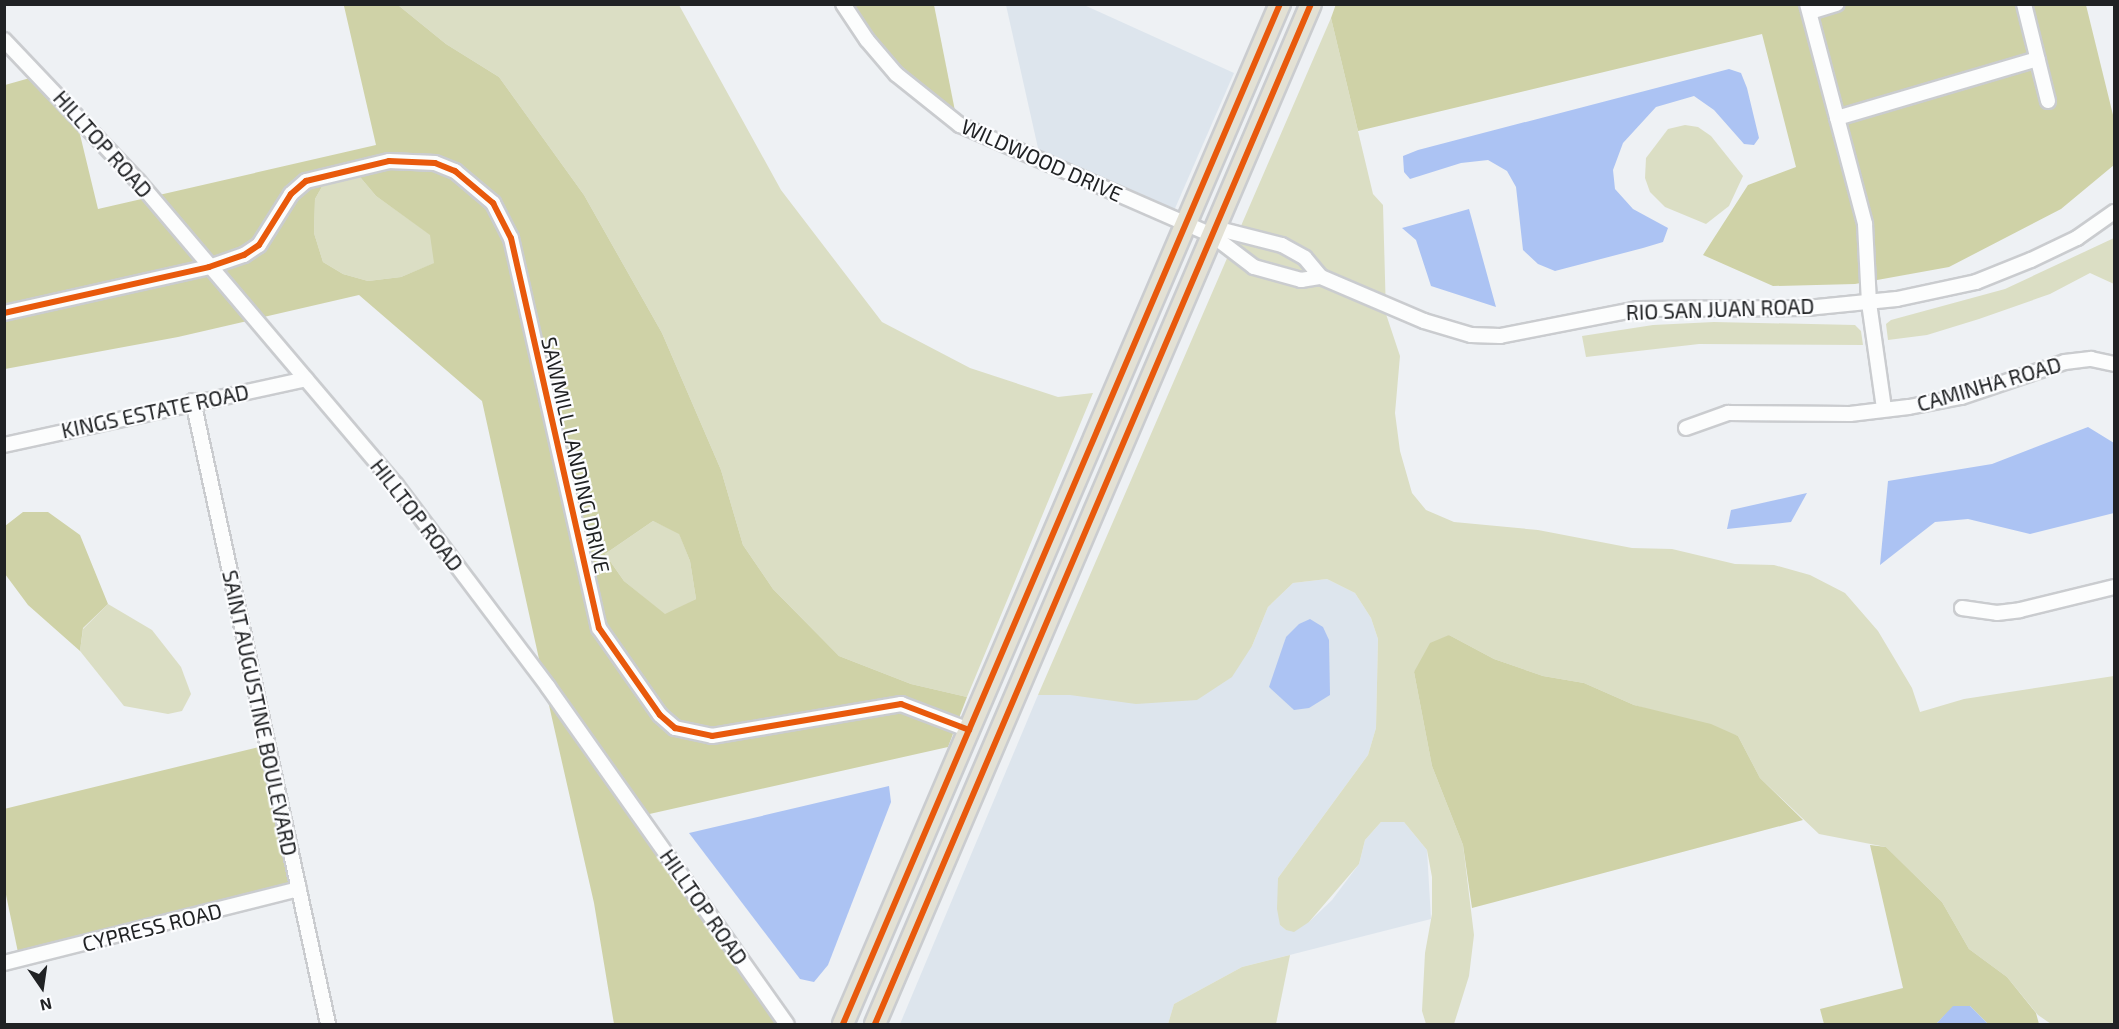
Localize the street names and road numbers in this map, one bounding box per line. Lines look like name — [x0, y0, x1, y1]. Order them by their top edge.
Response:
street label: HILLTOP ROAD — [48, 85, 158, 203]
street label: WILDWOOD DRIVE — [958, 113, 1126, 207]
street label: RIO SAN JUAN ROAD — [1625, 293, 1815, 325]
street label: SAWMILL LANDING DRIVE — [536, 334, 616, 576]
street label: CAMINHA ROAD — [1914, 351, 2064, 417]
street label: KINGS ESTATE ROAD — [59, 379, 251, 443]
street label: HILLTOP ROAD — [365, 454, 469, 576]
street label: SAINT AUGUSTINE BOULEVARD — [217, 567, 303, 859]
street label: HILLTOP ROAD — [655, 844, 753, 970]
street label: CYPRESS ROAD — [79, 897, 225, 957]

